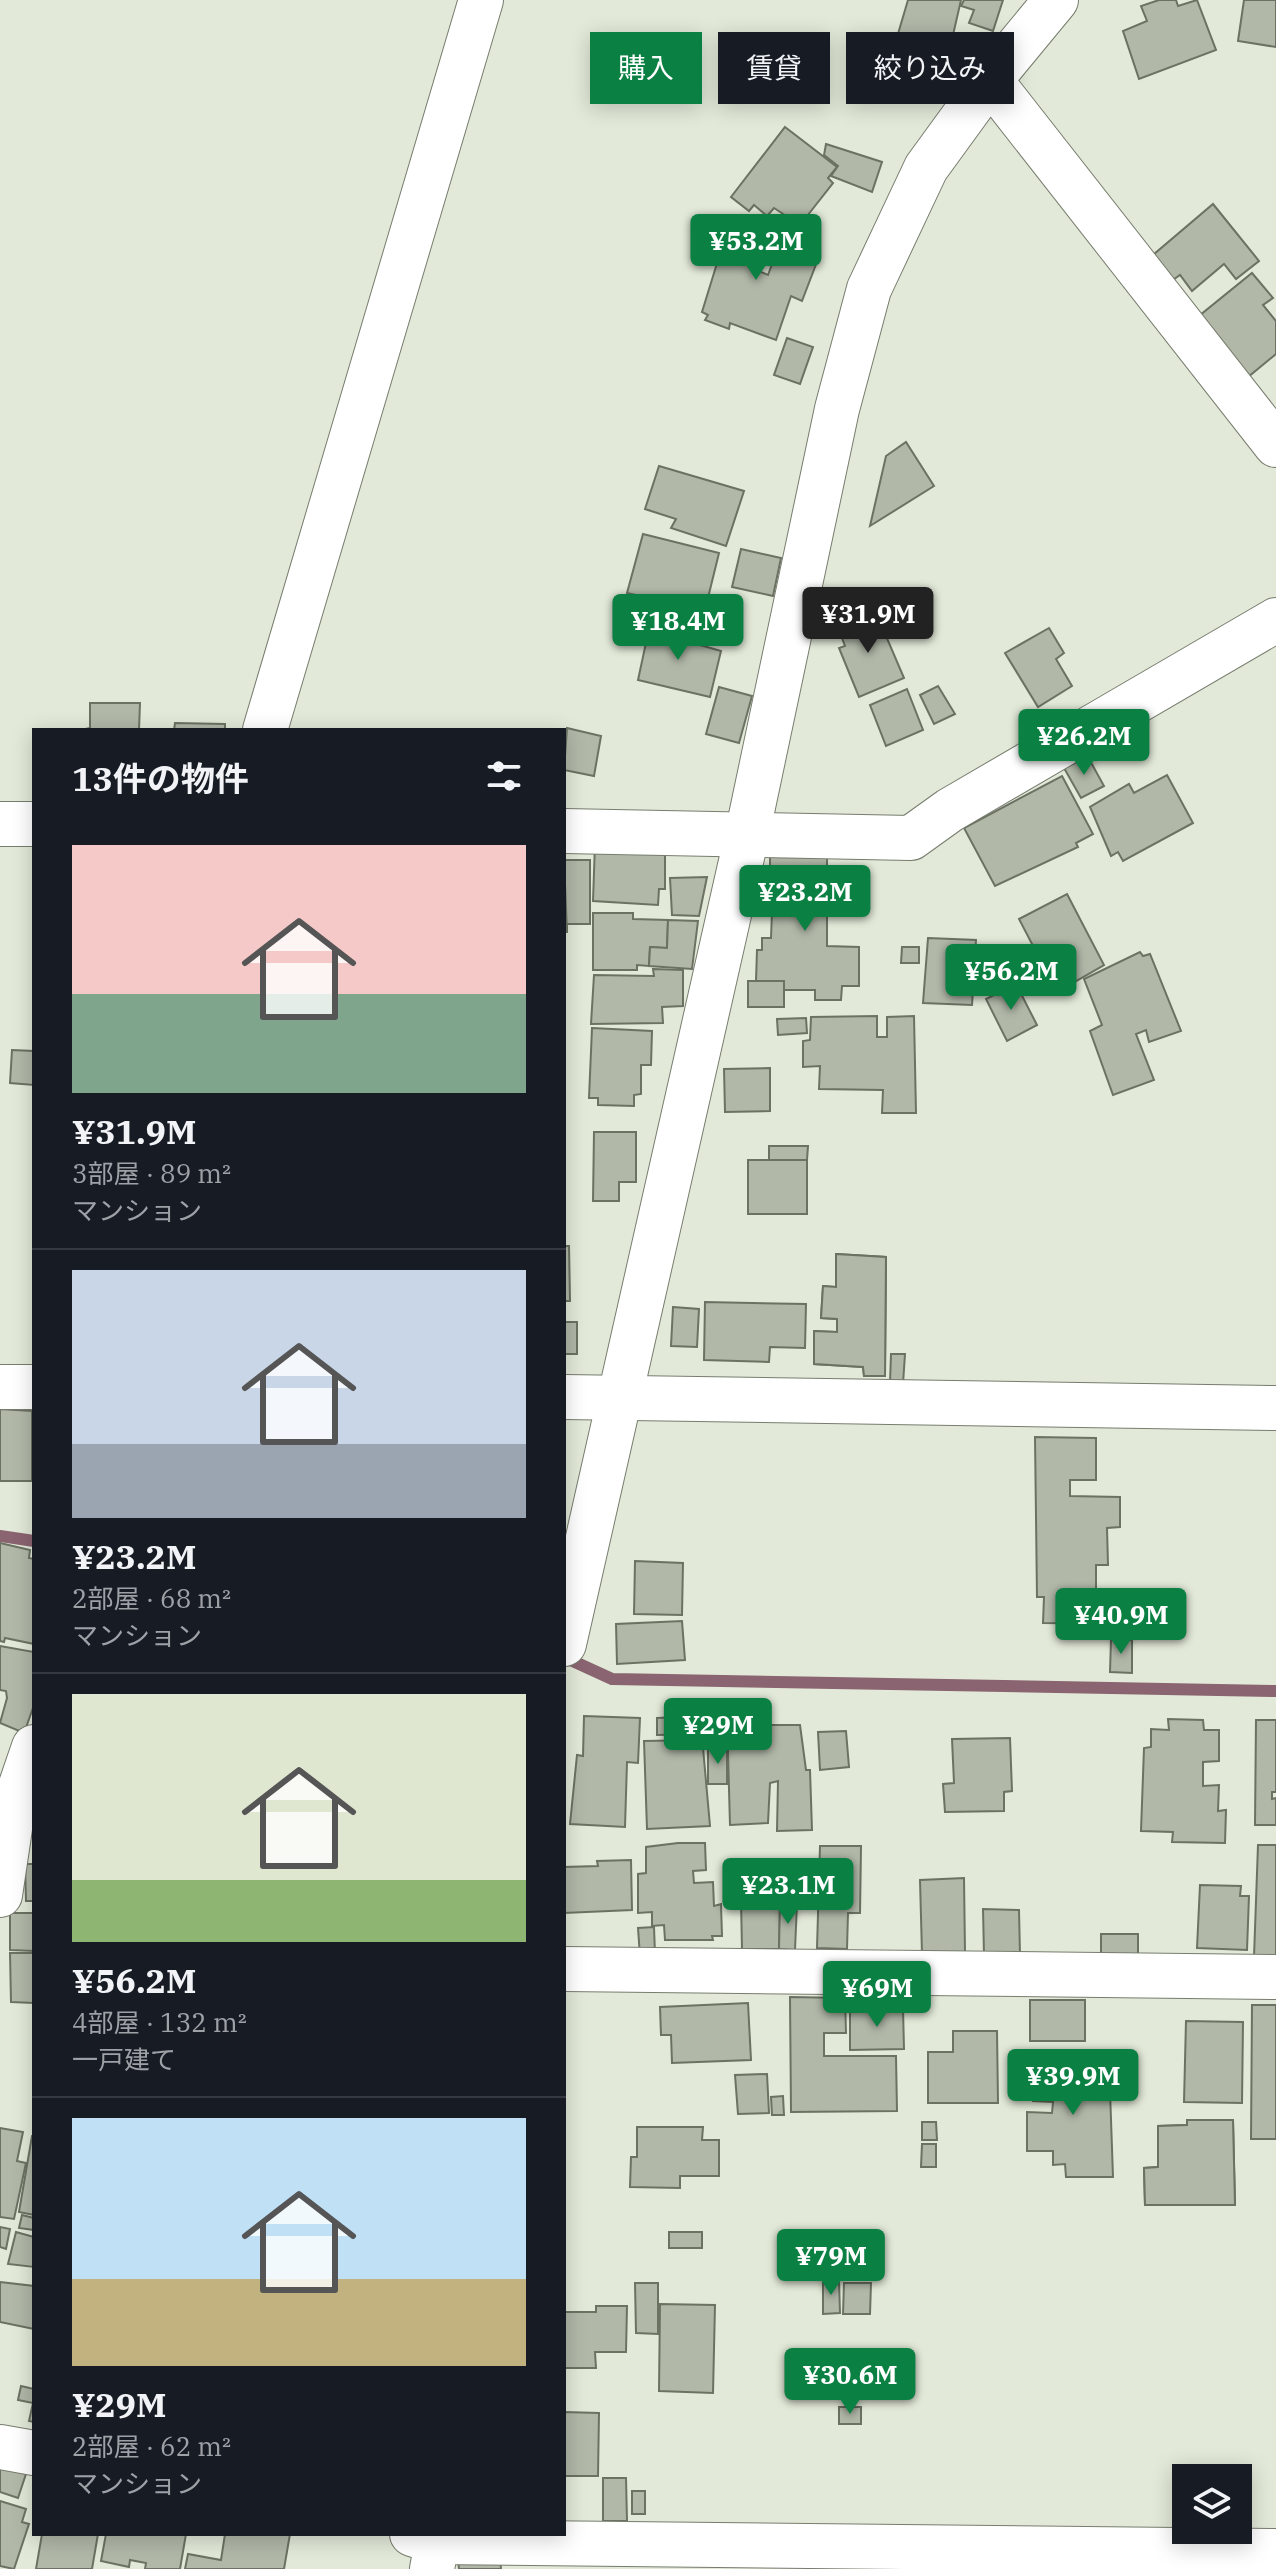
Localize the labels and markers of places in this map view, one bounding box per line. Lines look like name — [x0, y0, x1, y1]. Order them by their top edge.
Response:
pin: ¥53.2M — [691, 214, 821, 282]
pin: ¥31.9M — [803, 587, 933, 655]
pin: ¥18.4M — [613, 594, 743, 662]
pin: ¥26.2M — [1019, 709, 1149, 777]
pin: ¥23.2M — [740, 865, 870, 933]
pin: ¥56.2M — [946, 944, 1076, 1012]
pin: ¥40.9M — [1056, 1588, 1186, 1656]
pin: ¥29M — [671, 1698, 765, 1766]
pin: ¥23.1M — [723, 1858, 853, 1926]
pin: ¥69M — [830, 1961, 924, 2029]
pin: ¥39.9M — [1008, 2049, 1138, 2117]
pin: ¥79M — [784, 2229, 878, 2297]
pin: ¥30.6M — [785, 2348, 915, 2416]

